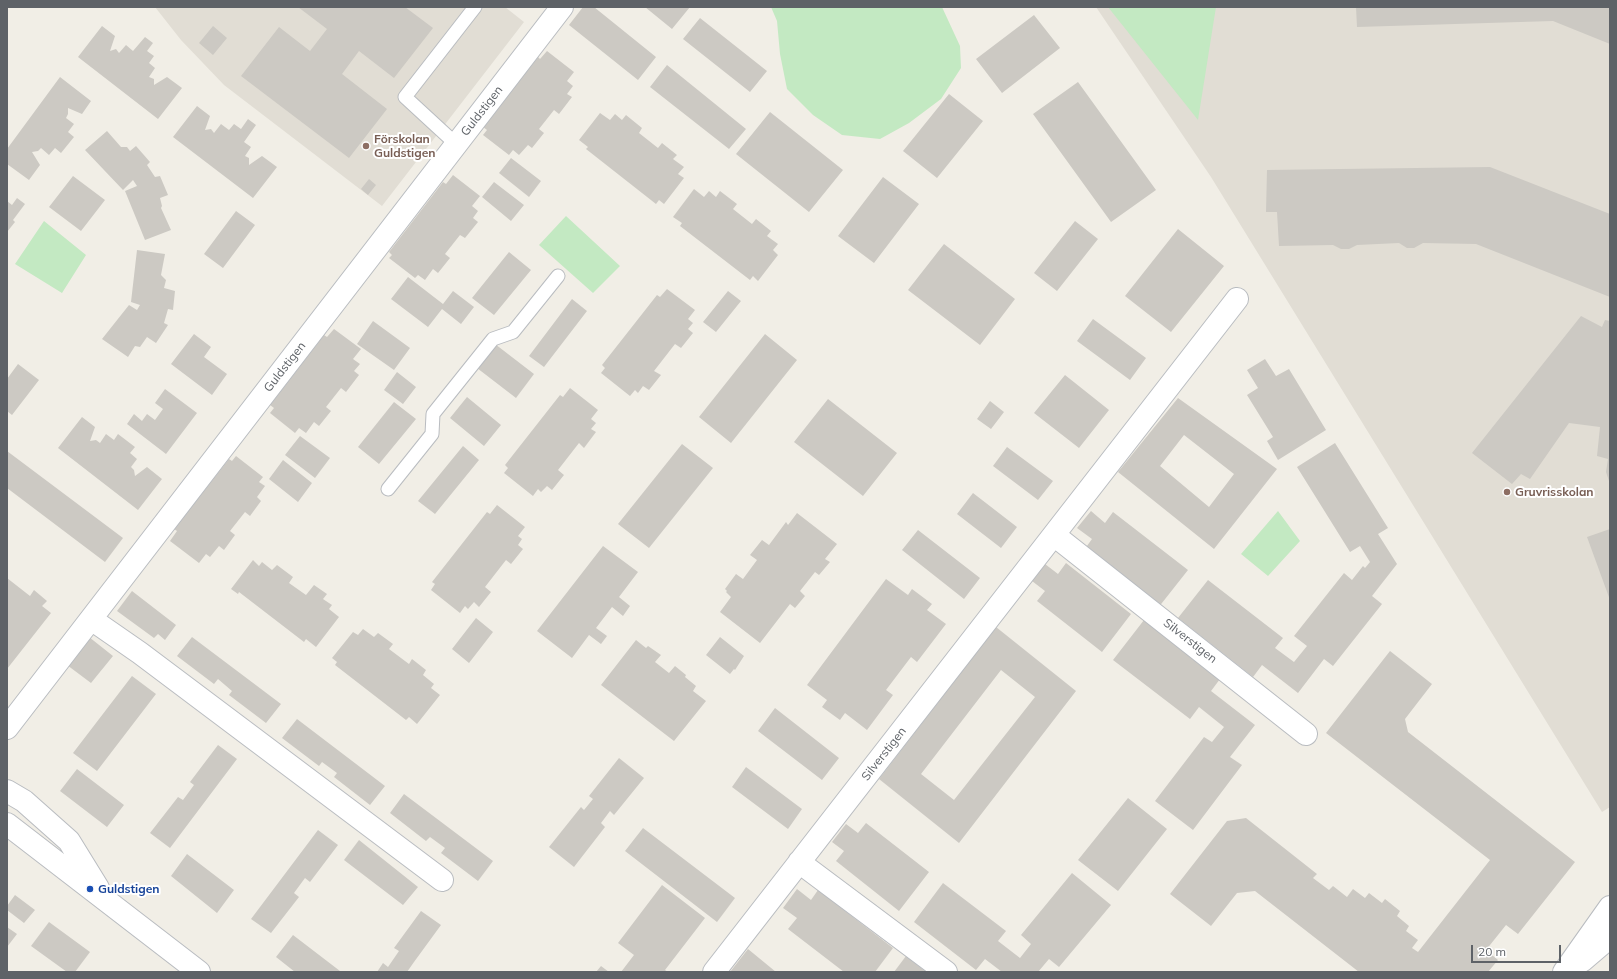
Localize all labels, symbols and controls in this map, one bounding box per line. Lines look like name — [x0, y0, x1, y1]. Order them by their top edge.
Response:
street label: Guldstigen — [458, 83, 506, 139]
place label: Förskolan Guldstigen — [374, 132, 436, 160]
marker: Förskolan Guldstigen — [361, 141, 371, 151]
street label: Guldstigen — [261, 339, 309, 395]
place label: Gruvrisskolan — [1515, 485, 1594, 499]
marker: Gruvrisskolan — [1502, 487, 1512, 497]
street label: Silverstigen — [1160, 616, 1220, 666]
street label: Silverstigen — [859, 724, 909, 784]
place label: Guldstigen — [98, 882, 160, 896]
marker: Guldstigen — [85, 884, 95, 894]
scale bar — [1473, 937, 1563, 963]
text: 20 m — [1478, 944, 1506, 959]

